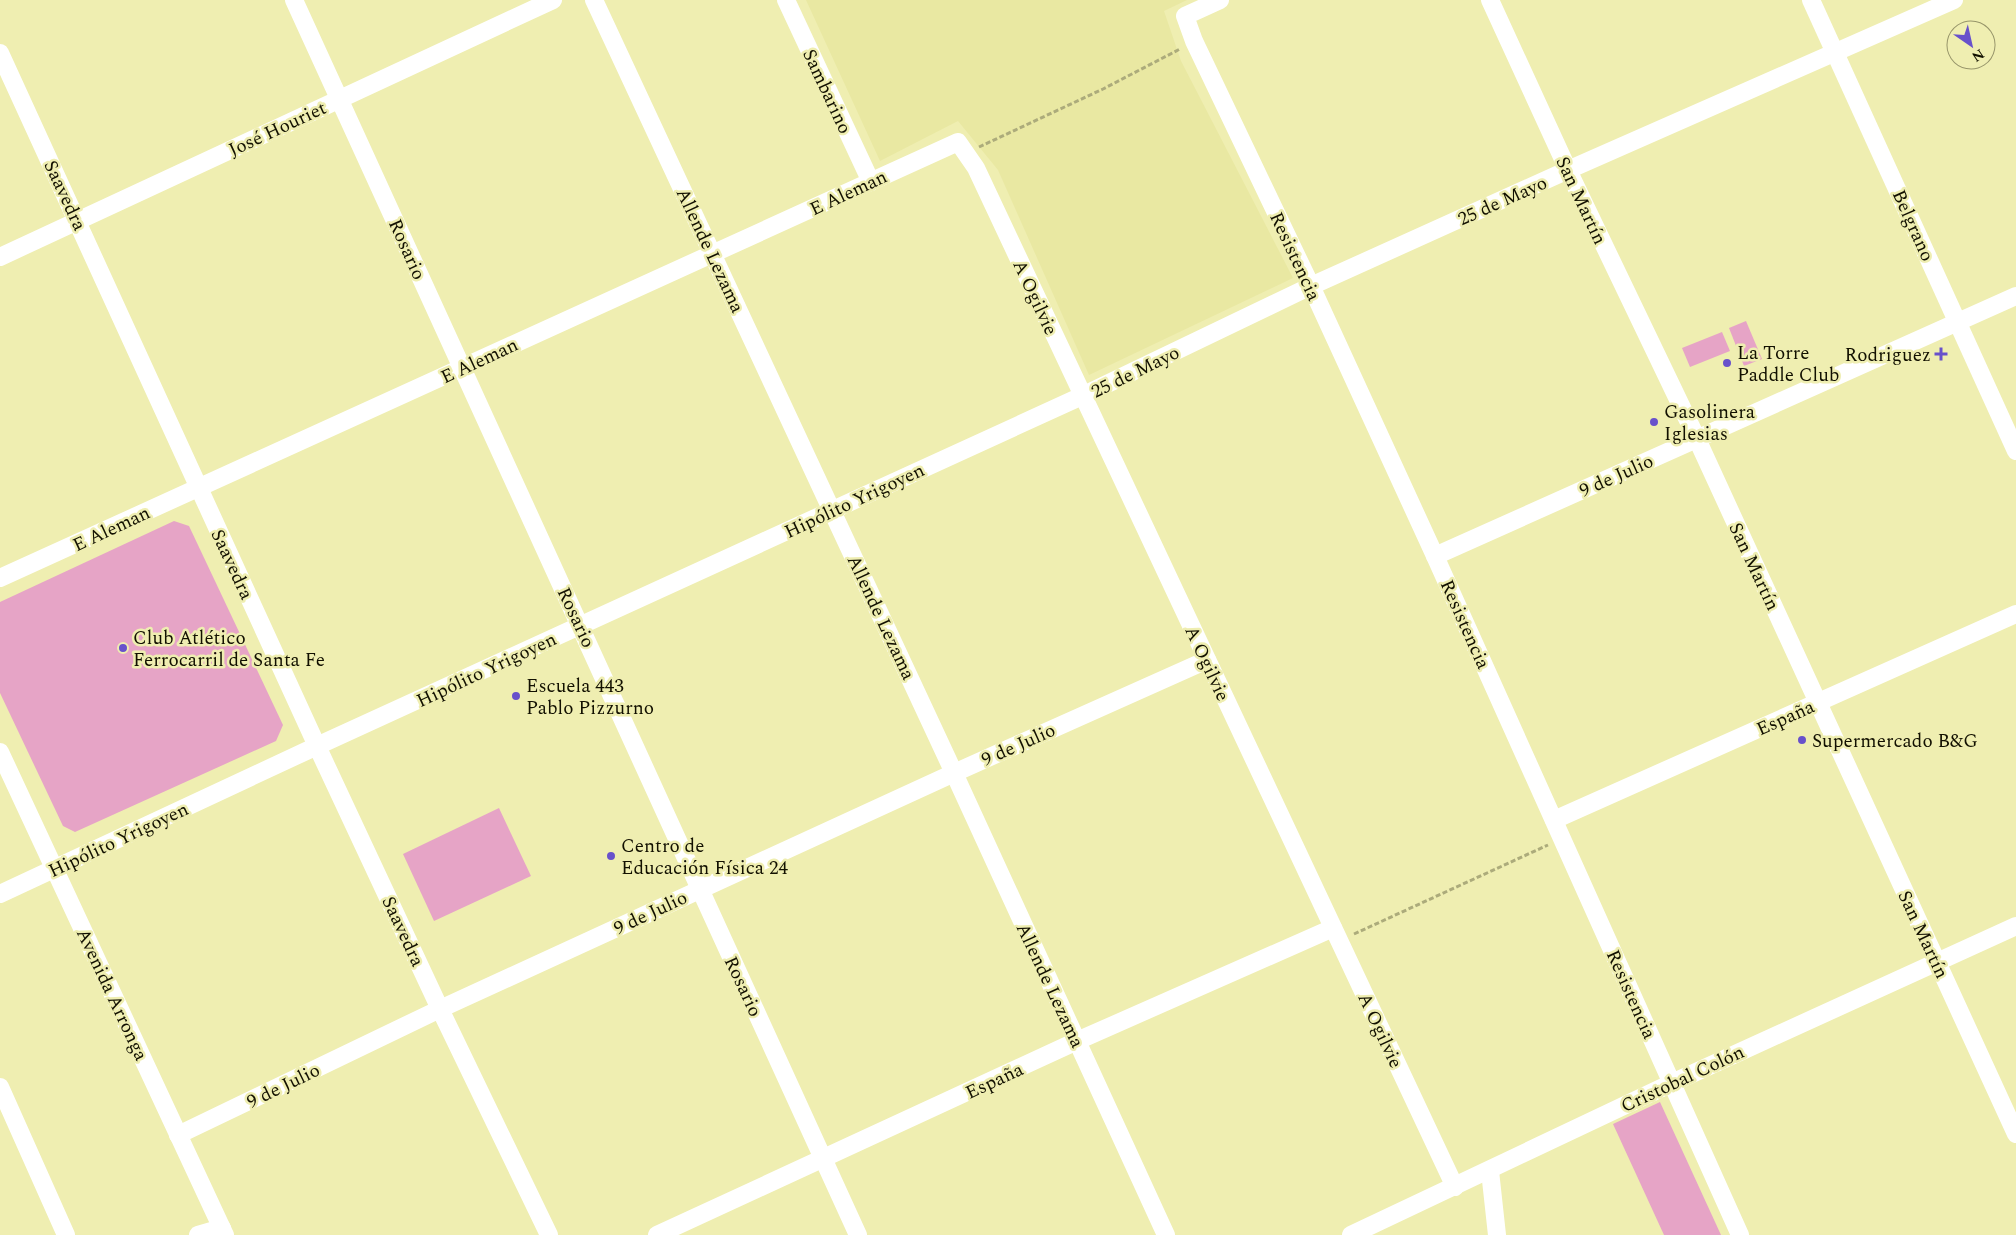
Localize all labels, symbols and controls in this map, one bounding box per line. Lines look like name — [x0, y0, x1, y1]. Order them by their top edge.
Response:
north arrow — [1946, 20, 1996, 70]
text: N — [1967, 43, 1989, 67]
street label: Sambarino — [794, 44, 859, 139]
street label: José Houriet — [224, 94, 332, 165]
street label: San Martín — [1548, 152, 1614, 250]
street label: Saavedra — [36, 156, 94, 236]
street label: E Aleman — [805, 163, 892, 224]
street label: 25 de Mayo — [1453, 169, 1552, 234]
street label: Allende Lezama — [668, 183, 752, 319]
street label: Belgrano — [1884, 185, 1941, 266]
street label: Resistencia — [1261, 207, 1328, 307]
street label: Rosario — [380, 214, 433, 285]
street label: A Ogilvie — [1004, 255, 1065, 340]
street label: E Aleman — [436, 331, 523, 392]
street label: 25 de Mayo — [1087, 338, 1185, 406]
place label: La Torre Paddle Club — [1737, 339, 1840, 390]
place label: Rodriguez — [1845, 341, 1931, 370]
marker: Rodriguez — [1935, 348, 1947, 360]
marker: La Torre Paddle Club — [1721, 357, 1733, 369]
place label: Gasolinera Iglesias — [1664, 398, 1756, 449]
marker: Gasolinera Iglesias — [1648, 416, 1660, 428]
street label: 9 de Julio — [1575, 447, 1658, 506]
street label: Hipólito Yrigoyen — [780, 456, 930, 547]
street label: E Aleman — [68, 499, 155, 560]
street label: San Martín — [1721, 518, 1787, 616]
street label: Saavedra — [203, 525, 261, 605]
street label: Allende Lezama — [839, 550, 923, 686]
street label: Resistencia — [1432, 575, 1498, 675]
street label: Rosario — [549, 582, 602, 653]
street label: A Ogilvie — [1176, 621, 1237, 706]
place label: Club Atlético Ferrocarril de Santa Fe — [133, 624, 325, 675]
street label: Hipólito Yrigoyen — [412, 625, 562, 716]
marker: Club Atlético Ferrocarril de Santa Fe — [117, 642, 129, 654]
place label: Escuela 443 Pablo Pizzurno — [526, 672, 654, 723]
marker: Escuela 443 Pablo Pizzurno — [510, 690, 522, 702]
street label: España — [1752, 692, 1820, 744]
street label: 9 de Julio — [977, 716, 1060, 775]
place label: Supermercado B&G — [1812, 727, 1978, 756]
marker: Supermercado B&G — [1796, 734, 1808, 746]
street label: Hipólito Yrigoyen — [44, 795, 194, 886]
place label: Centro de Educación Física 24 — [621, 832, 788, 883]
marker: Centro de Educación Física 24 — [605, 850, 617, 862]
street label: 9 de Julio — [609, 884, 692, 943]
street label: San Martín — [1890, 886, 1956, 984]
street label: Saavedra — [374, 892, 432, 972]
street label: Allende Lezama — [1008, 918, 1092, 1054]
street label: Avenida Arronga — [68, 924, 155, 1066]
street label: Resistencia — [1598, 945, 1664, 1045]
street label: Rosario — [716, 951, 769, 1022]
street label: A Ogilvie — [1349, 988, 1410, 1073]
street label: Cristobal Colón — [1616, 1038, 1749, 1121]
street label: España — [961, 1055, 1029, 1107]
street label: 9 de Julio — [242, 1056, 325, 1117]

